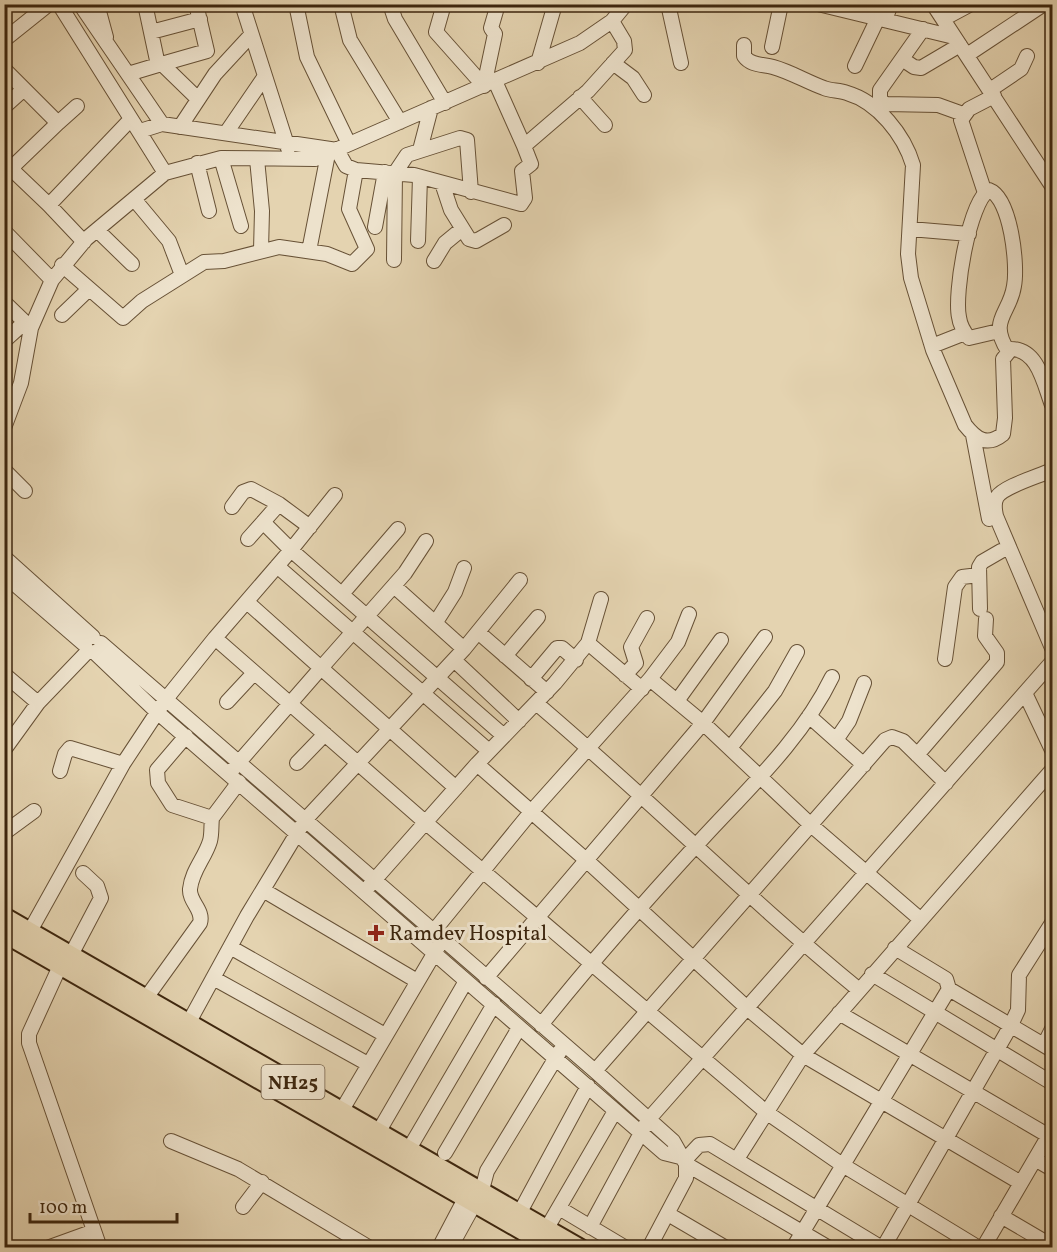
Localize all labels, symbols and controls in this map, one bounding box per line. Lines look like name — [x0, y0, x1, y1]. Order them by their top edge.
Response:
place label: Ramdev Hospital — [389, 920, 547, 949]
marker: Ramdev Hospital — [367, 924, 385, 942]
road number: NH25 — [262, 1065, 324, 1099]
scale bar — [30, 1186, 177, 1224]
text: 100 m — [39, 1196, 88, 1221]

